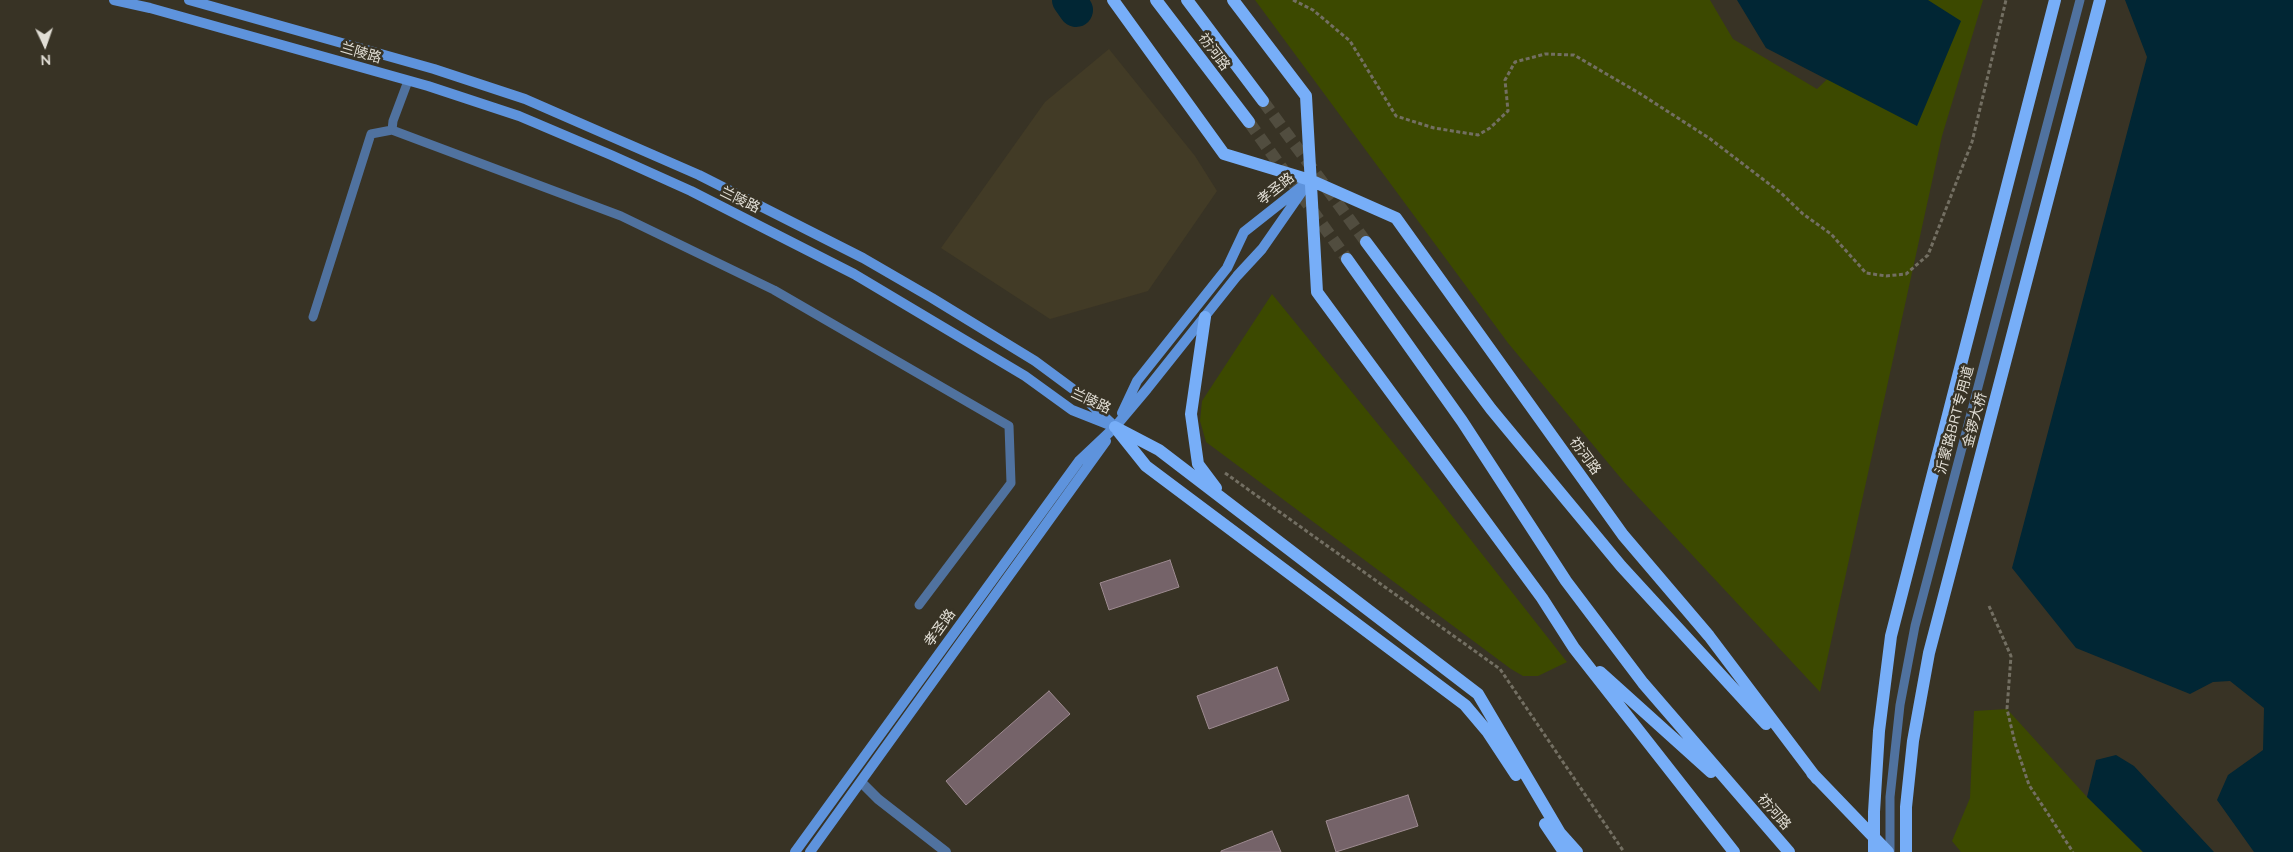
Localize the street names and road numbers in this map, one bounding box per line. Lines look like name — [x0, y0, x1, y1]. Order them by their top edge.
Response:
street label: 祊河路 — [1195, 30, 1233, 74]
street label: 兰陵路 — [338, 39, 384, 67]
street label: 孝圣路 — [1254, 169, 1298, 209]
street label: 兰陵路 — [717, 183, 763, 217]
street label: 沂蒙路BRT专用道 — [1932, 364, 1978, 476]
street label: 兰陵路 — [1068, 385, 1114, 417]
street label: 金锣大桥 — [1960, 391, 1990, 449]
street label: 祊河路 — [1566, 434, 1604, 478]
street label: 孝圣路 — [921, 606, 959, 650]
street label: 祊河路 — [1754, 791, 1794, 833]

